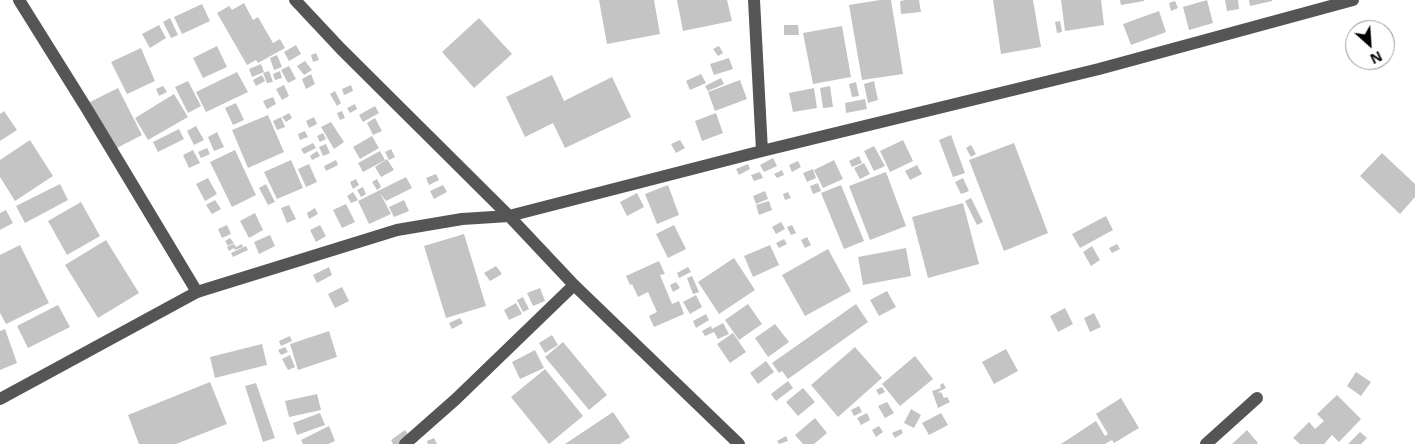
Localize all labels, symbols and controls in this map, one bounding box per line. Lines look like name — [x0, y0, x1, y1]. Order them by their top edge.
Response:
north arrow — [1345, 20, 1395, 70]
text: N — [1367, 47, 1386, 69]

